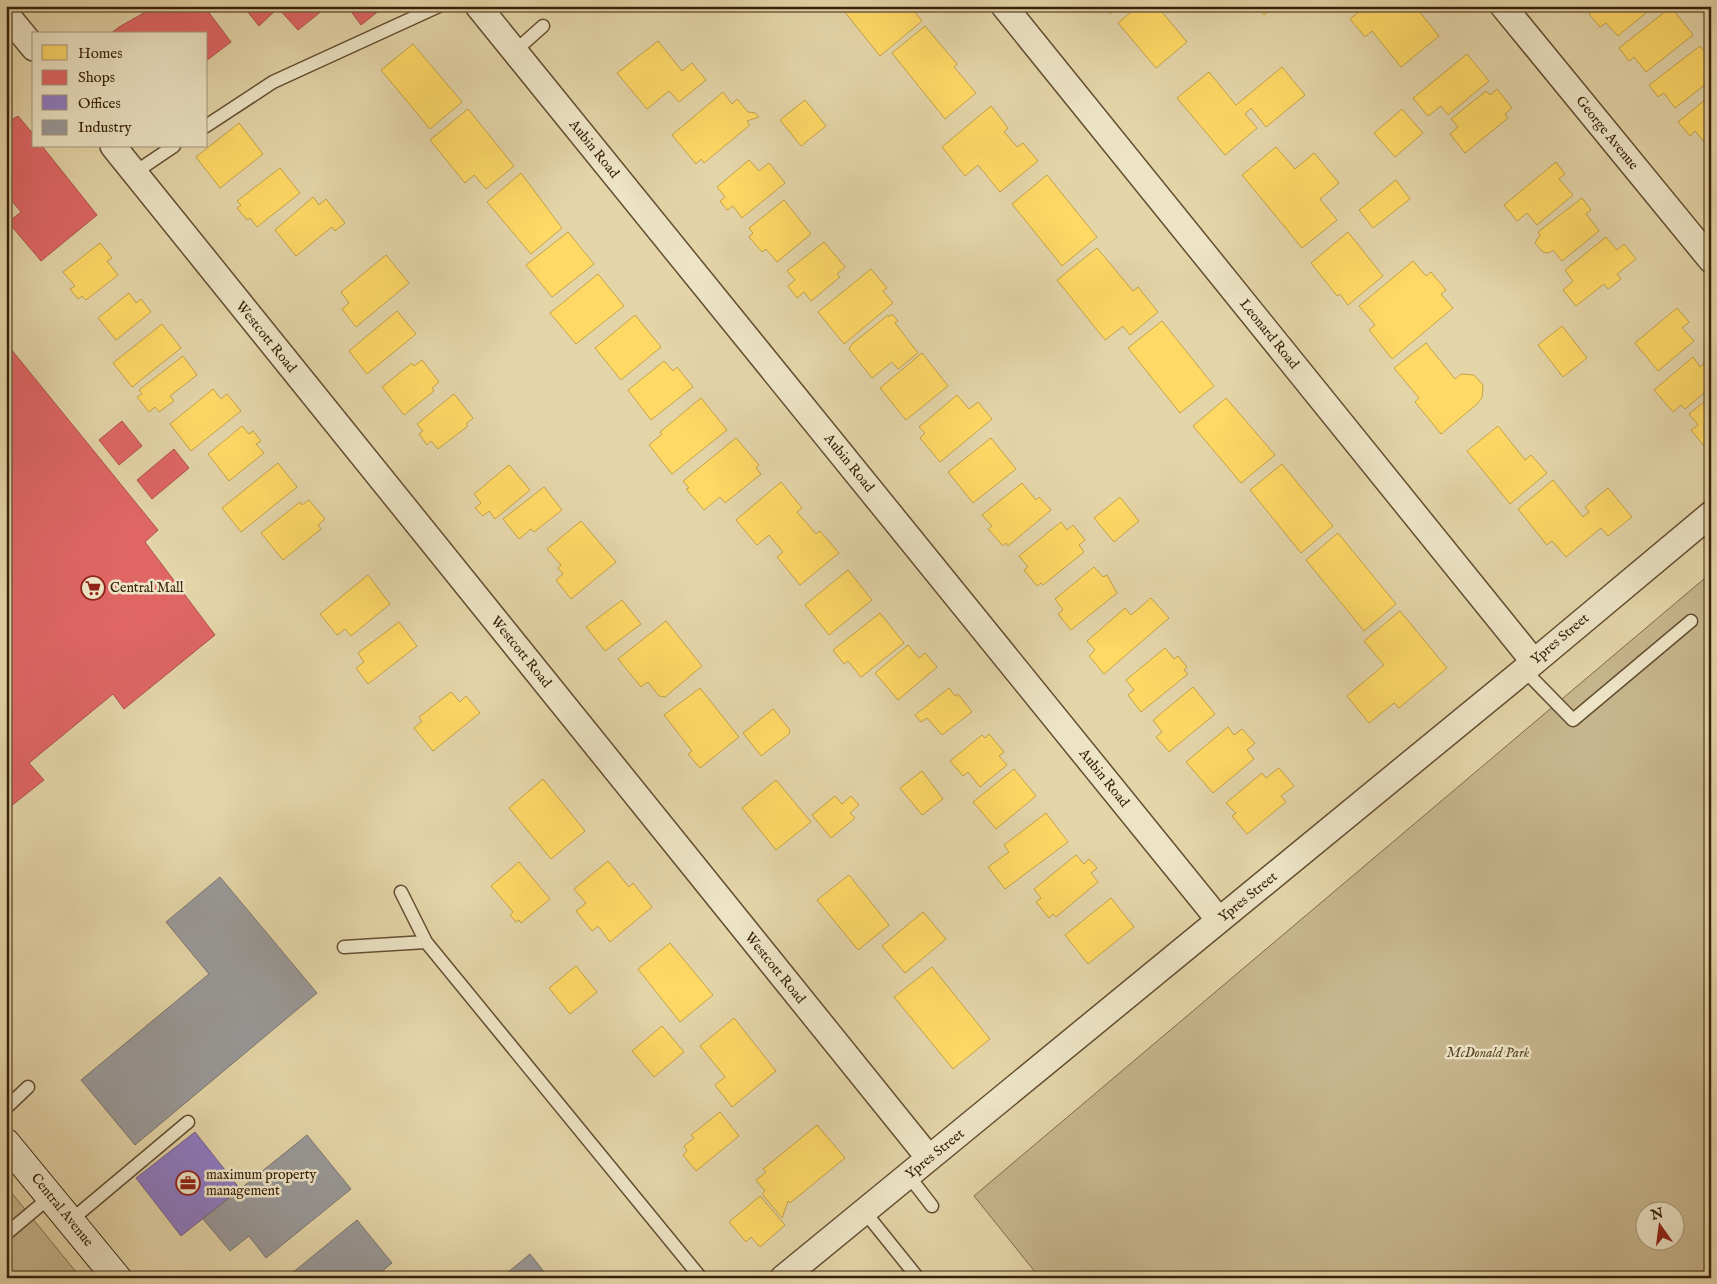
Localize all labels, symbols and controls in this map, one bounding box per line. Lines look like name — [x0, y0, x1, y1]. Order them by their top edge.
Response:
legend — [32, 32, 208, 148]
text: Homes — [78, 44, 122, 63]
text: Shops — [78, 68, 115, 87]
street label: George Avenue — [1572, 92, 1643, 174]
text: Offices — [78, 94, 121, 113]
street label: Aubin Road — [564, 115, 623, 182]
text: Industry — [78, 118, 132, 137]
street label: Leonard Road — [1235, 295, 1303, 373]
street label: Westcott Road — [232, 298, 301, 377]
street label: Aubin Road — [819, 429, 878, 496]
supermarket icon: Central Mall — [80, 575, 106, 601]
place label: Central Mall — [110, 579, 184, 597]
street label: Ypres Street — [1527, 609, 1593, 669]
street label: Westcott Road — [487, 613, 556, 692]
street label: Aubin Road — [1074, 744, 1133, 811]
street label: Ypres Street — [1215, 868, 1281, 926]
street label: Westcott Road — [741, 929, 810, 1008]
park label: McDonald Park — [1447, 1044, 1530, 1062]
street label: Ypres Street — [902, 1125, 968, 1183]
place label: maximum property management — [206, 1166, 316, 1200]
street label: Central Avenue — [27, 1170, 98, 1251]
office icon: maximum property management — [175, 1170, 201, 1196]
north arrow — [1634, 1202, 1684, 1252]
text: N — [1648, 1204, 1665, 1225]

